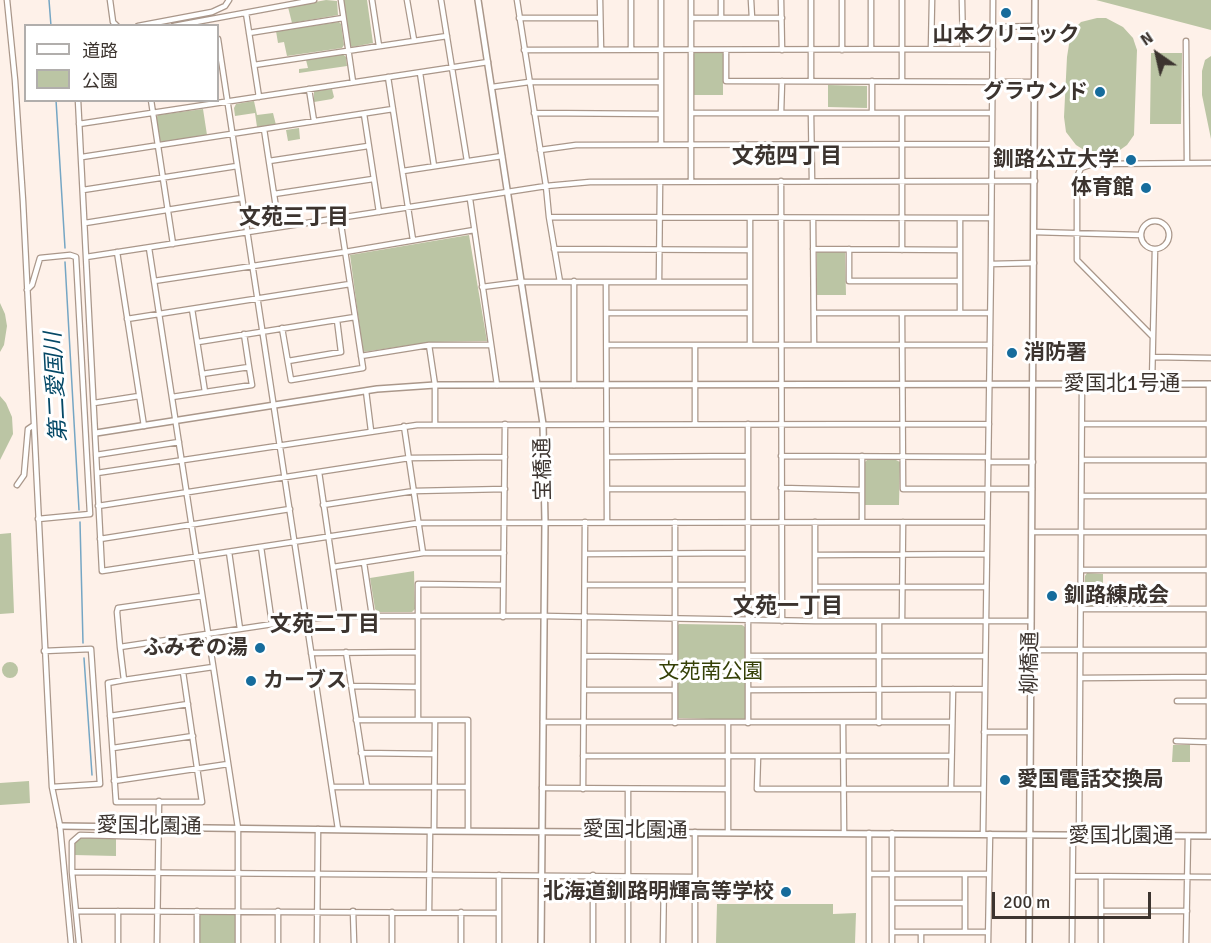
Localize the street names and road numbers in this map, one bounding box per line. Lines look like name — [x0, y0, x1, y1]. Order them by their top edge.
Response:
street label: 愛国北1号通 — [1064, 371, 1180, 397]
street label: 宝橋通 — [531, 437, 557, 501]
street label: 柳橋通 — [1018, 631, 1044, 695]
street label: 愛国北園通 — [96, 813, 202, 841]
street label: 愛国北園通 — [582, 817, 688, 845]
street label: 愛国北園通 — [1069, 823, 1173, 849]

